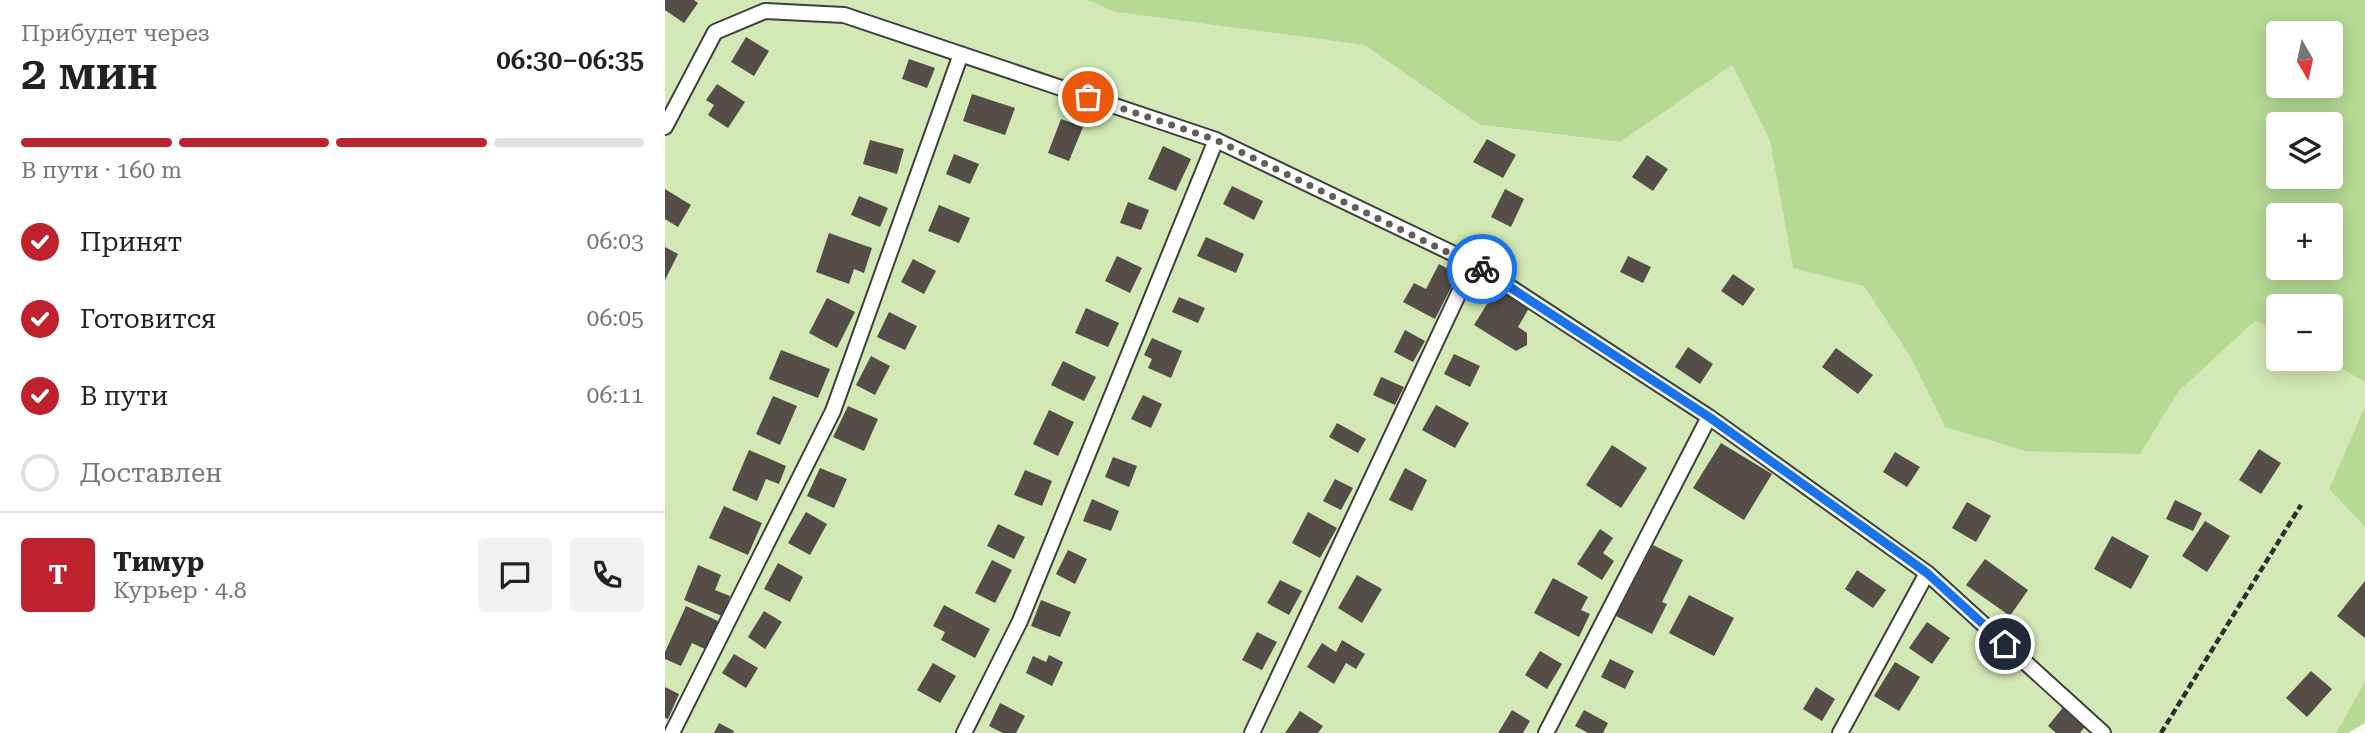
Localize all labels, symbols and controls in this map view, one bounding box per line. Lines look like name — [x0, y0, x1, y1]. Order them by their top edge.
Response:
text: Прибудет через — [21, 20, 210, 47]
north arrow — [2266, 21, 2343, 98]
map controls — [2266, 21, 2343, 371]
text: 06:30–06:35 — [496, 45, 644, 75]
text: 2 мин — [21, 46, 158, 100]
pin — [1058, 67, 1118, 127]
icon: bag — [1069, 78, 1107, 116]
button: layers — [2266, 112, 2343, 189]
text: В пути · 160 m — [21, 157, 182, 184]
button: + — [2266, 203, 2343, 280]
icon: check — [21, 223, 59, 261]
text: Принят — [80, 227, 182, 257]
text: 06:03 — [587, 228, 644, 255]
courier — [1447, 234, 1517, 304]
icon: bike — [1463, 250, 1501, 288]
button: − — [2266, 294, 2343, 371]
icon: check — [21, 300, 59, 338]
text: Готовится — [80, 304, 216, 334]
text: 06:05 — [587, 305, 644, 332]
icon: check — [21, 377, 59, 415]
text: В пути — [80, 381, 168, 411]
text: 06:11 — [587, 382, 644, 409]
text: Доставлен — [80, 458, 222, 488]
button: chat — [478, 538, 552, 612]
button: phone — [570, 538, 644, 612]
text: Тимур — [113, 547, 204, 577]
text: Т — [49, 560, 67, 590]
text: Курьер · 4.8 — [113, 577, 247, 604]
pin — [1975, 614, 2035, 674]
icon: home — [1986, 625, 2024, 663]

